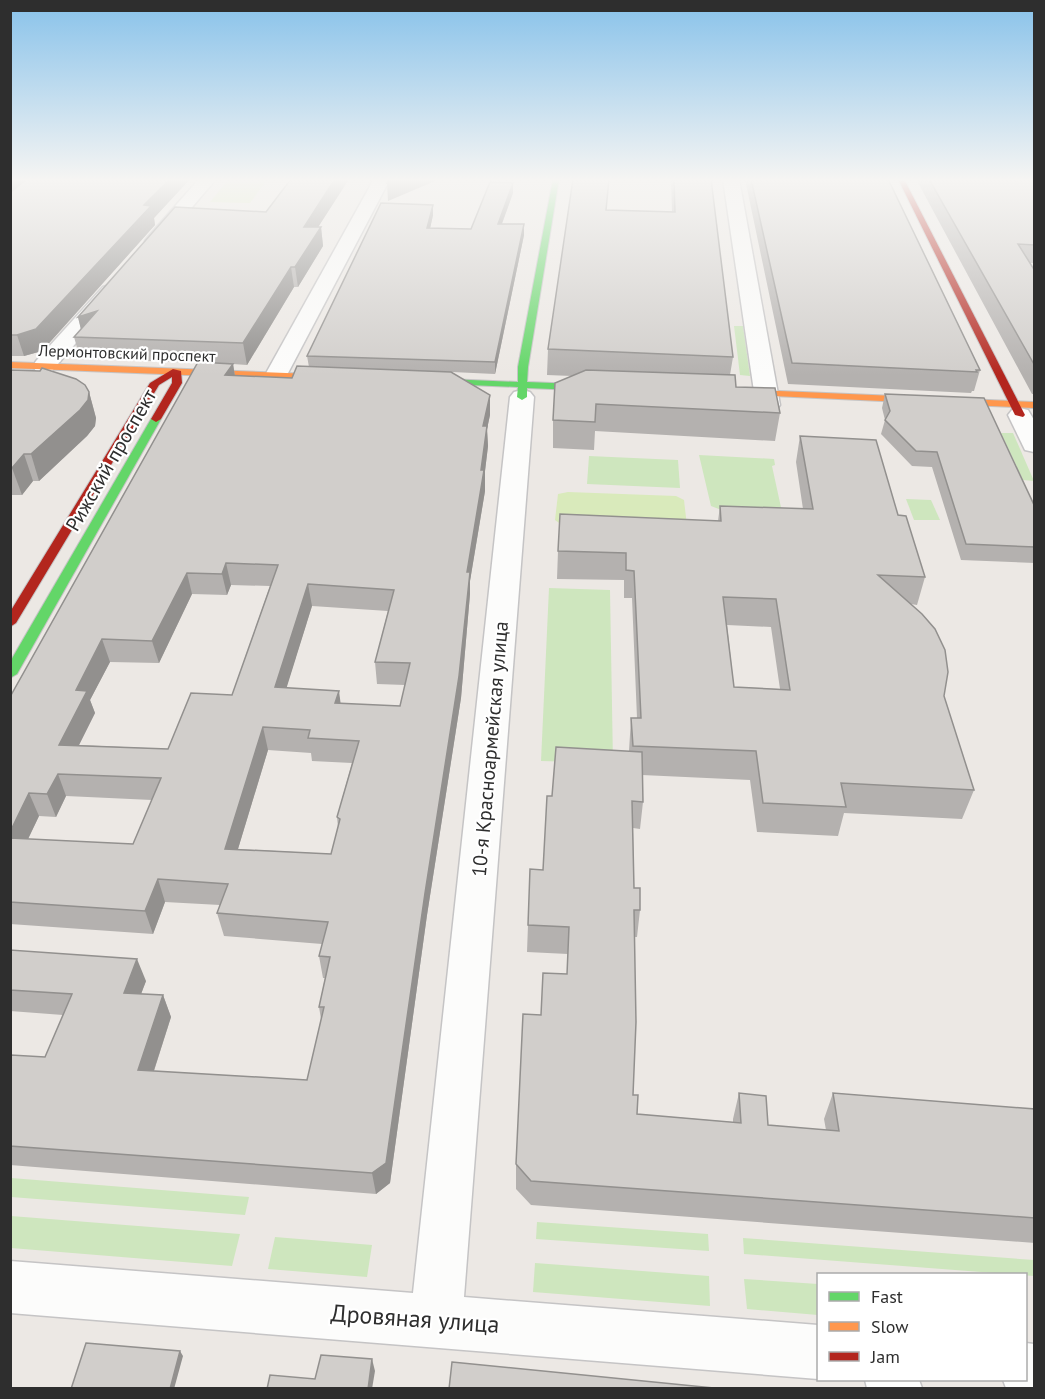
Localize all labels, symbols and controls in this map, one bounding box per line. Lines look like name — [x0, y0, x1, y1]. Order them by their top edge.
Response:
street label: Лермонтовский проспект — [37, 340, 217, 366]
street label: Рижский проспект — [60, 384, 162, 536]
street label: 10-я Красноармейская улица — [466, 620, 514, 878]
legend — [817, 1273, 1027, 1381]
text: Fast — [871, 1285, 903, 1308]
street label: Дровяная улица — [330, 1297, 500, 1340]
text: Slow — [871, 1315, 909, 1338]
text: Jam — [870, 1345, 900, 1368]

